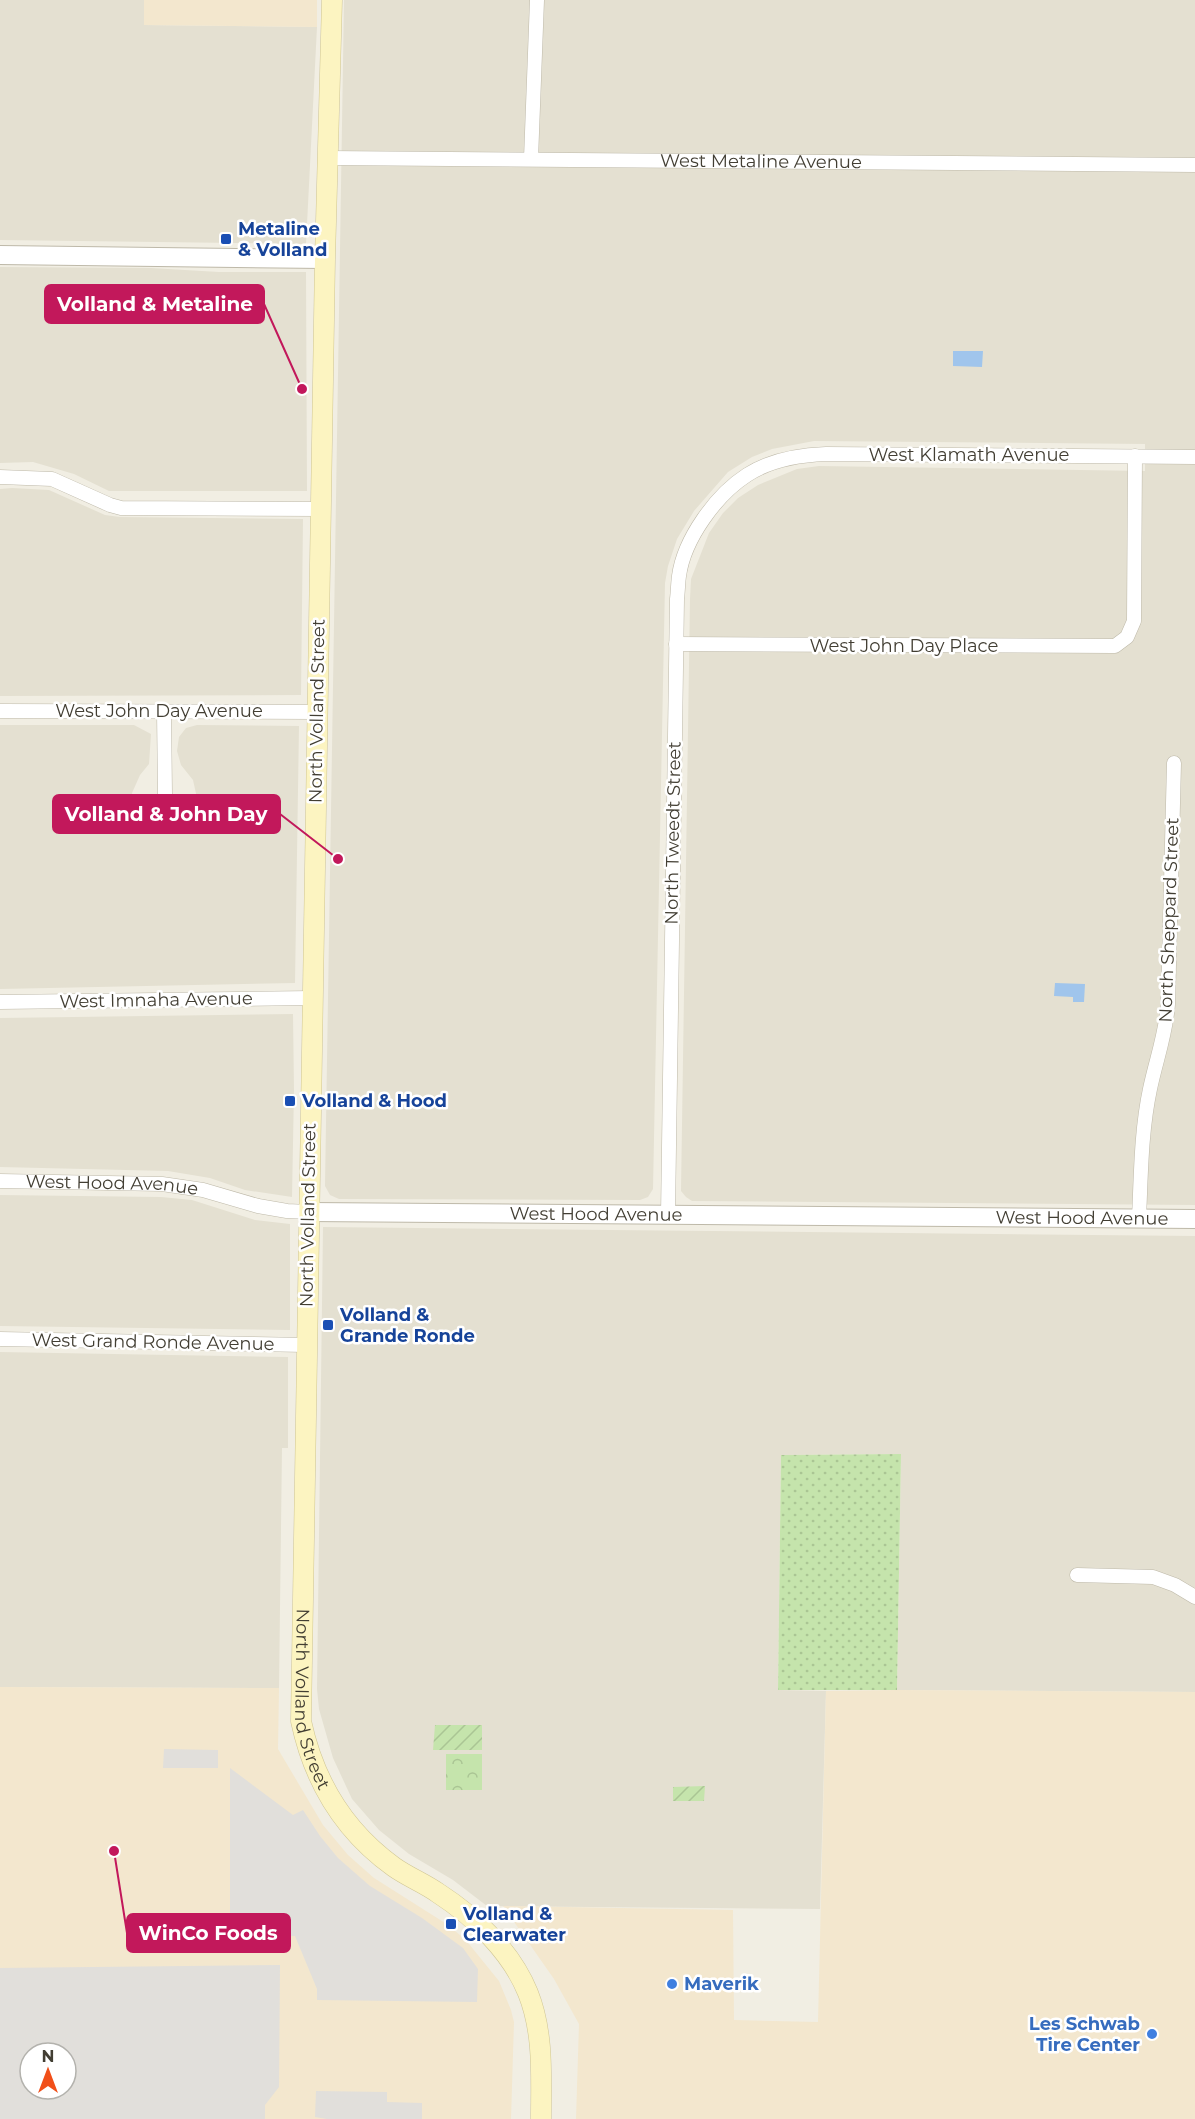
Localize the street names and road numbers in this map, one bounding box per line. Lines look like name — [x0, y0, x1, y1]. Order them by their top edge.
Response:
street label: West Metaline Avenue — [660, 150, 862, 173]
street label: West Klamath Avenue — [869, 444, 1070, 466]
street label: North Volland Street — [304, 619, 330, 803]
street label: West John Day Place — [810, 635, 999, 657]
street label: West John Day Avenue — [55, 700, 263, 722]
street label: North Tweedt Street — [660, 741, 686, 925]
street label: North Sheppard Street — [1154, 817, 1184, 1023]
street label: West Imnaha Avenue — [59, 987, 253, 1013]
street label: North Volland Street — [295, 1123, 321, 1307]
street label: West Hood Avenue — [25, 1170, 200, 1200]
street label: West Hood Avenue — [509, 1203, 683, 1226]
street label: West Hood Avenue — [995, 1206, 1169, 1230]
street label: West Grand Ronde Avenue — [31, 1329, 275, 1355]
street label: North Volland Street — [290, 1608, 335, 1794]

